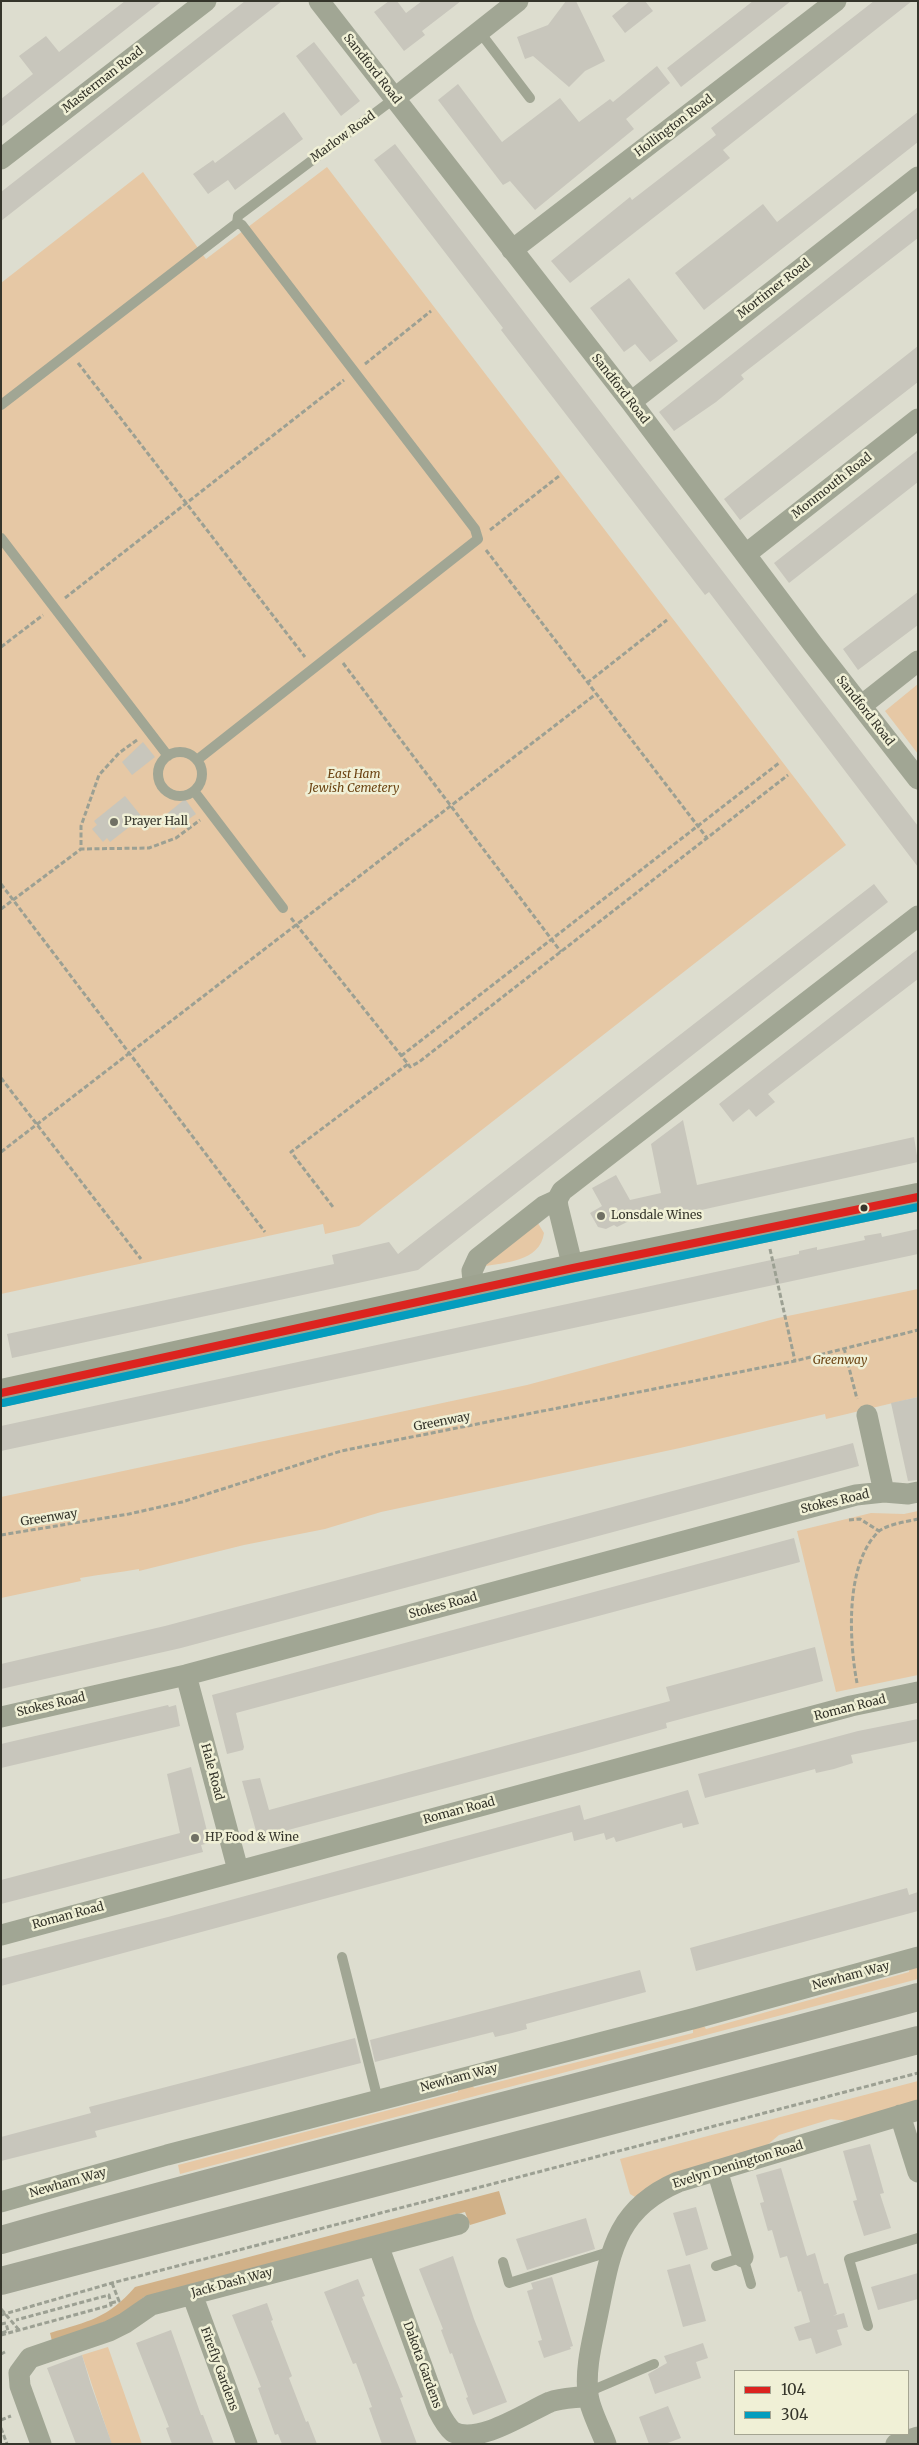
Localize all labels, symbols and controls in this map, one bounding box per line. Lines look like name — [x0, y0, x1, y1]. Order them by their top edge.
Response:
street label: Sandford Road — [340, 31, 404, 107]
street label: Masterman Road — [60, 44, 146, 116]
street label: Hollington Road — [632, 92, 716, 160]
street label: Marlow Road — [308, 109, 378, 165]
street label: Mortimer Road — [735, 256, 813, 322]
street label: Sandford Road — [588, 351, 652, 427]
street label: Monmouth Road — [789, 450, 875, 522]
street label: Sandford Road — [833, 673, 897, 749]
park label: East Ham Jewish Cemetery — [309, 768, 399, 796]
place label: Prayer Hall — [124, 815, 188, 829]
marker: Prayer Hall — [108, 816, 120, 828]
unlabelled marker — [859, 1203, 869, 1213]
place label: Lonsdale Wines — [611, 1209, 702, 1223]
marker: Lonsdale Wines — [595, 1210, 607, 1222]
park label: Greenway — [813, 1354, 867, 1368]
street label: Greenway — [412, 1409, 472, 1435]
street label: Stokes Road — [799, 1487, 871, 1517]
street label: Greenway — [20, 1506, 78, 1530]
street label: Stokes Road — [407, 1590, 479, 1622]
street label: Stokes Road — [15, 1690, 87, 1720]
street label: Roman Road — [813, 1692, 887, 1724]
street label: Hale Road — [198, 1742, 226, 1802]
street label: Roman Road — [422, 1795, 496, 1827]
place label: HP Food & Wine — [205, 1831, 299, 1845]
marker: HP Food & Wine — [189, 1832, 201, 1844]
street label: Roman Road — [31, 1900, 105, 1932]
street label: Newham Way — [811, 1959, 891, 1993]
street label: Newham Way — [419, 2061, 499, 2095]
street label: Evelyn Denington Road — [671, 2138, 805, 2192]
street label: Newham Way — [28, 2165, 108, 2201]
street label: Jack Dash Way — [190, 2265, 274, 2301]
street label: Dakota Gardens — [400, 2320, 444, 2410]
street label: Firefly Gardens — [197, 2325, 241, 2413]
legend — [734, 2370, 909, 2435]
text: 104 — [781, 2380, 806, 2399]
text: 304 — [781, 2405, 808, 2424]

